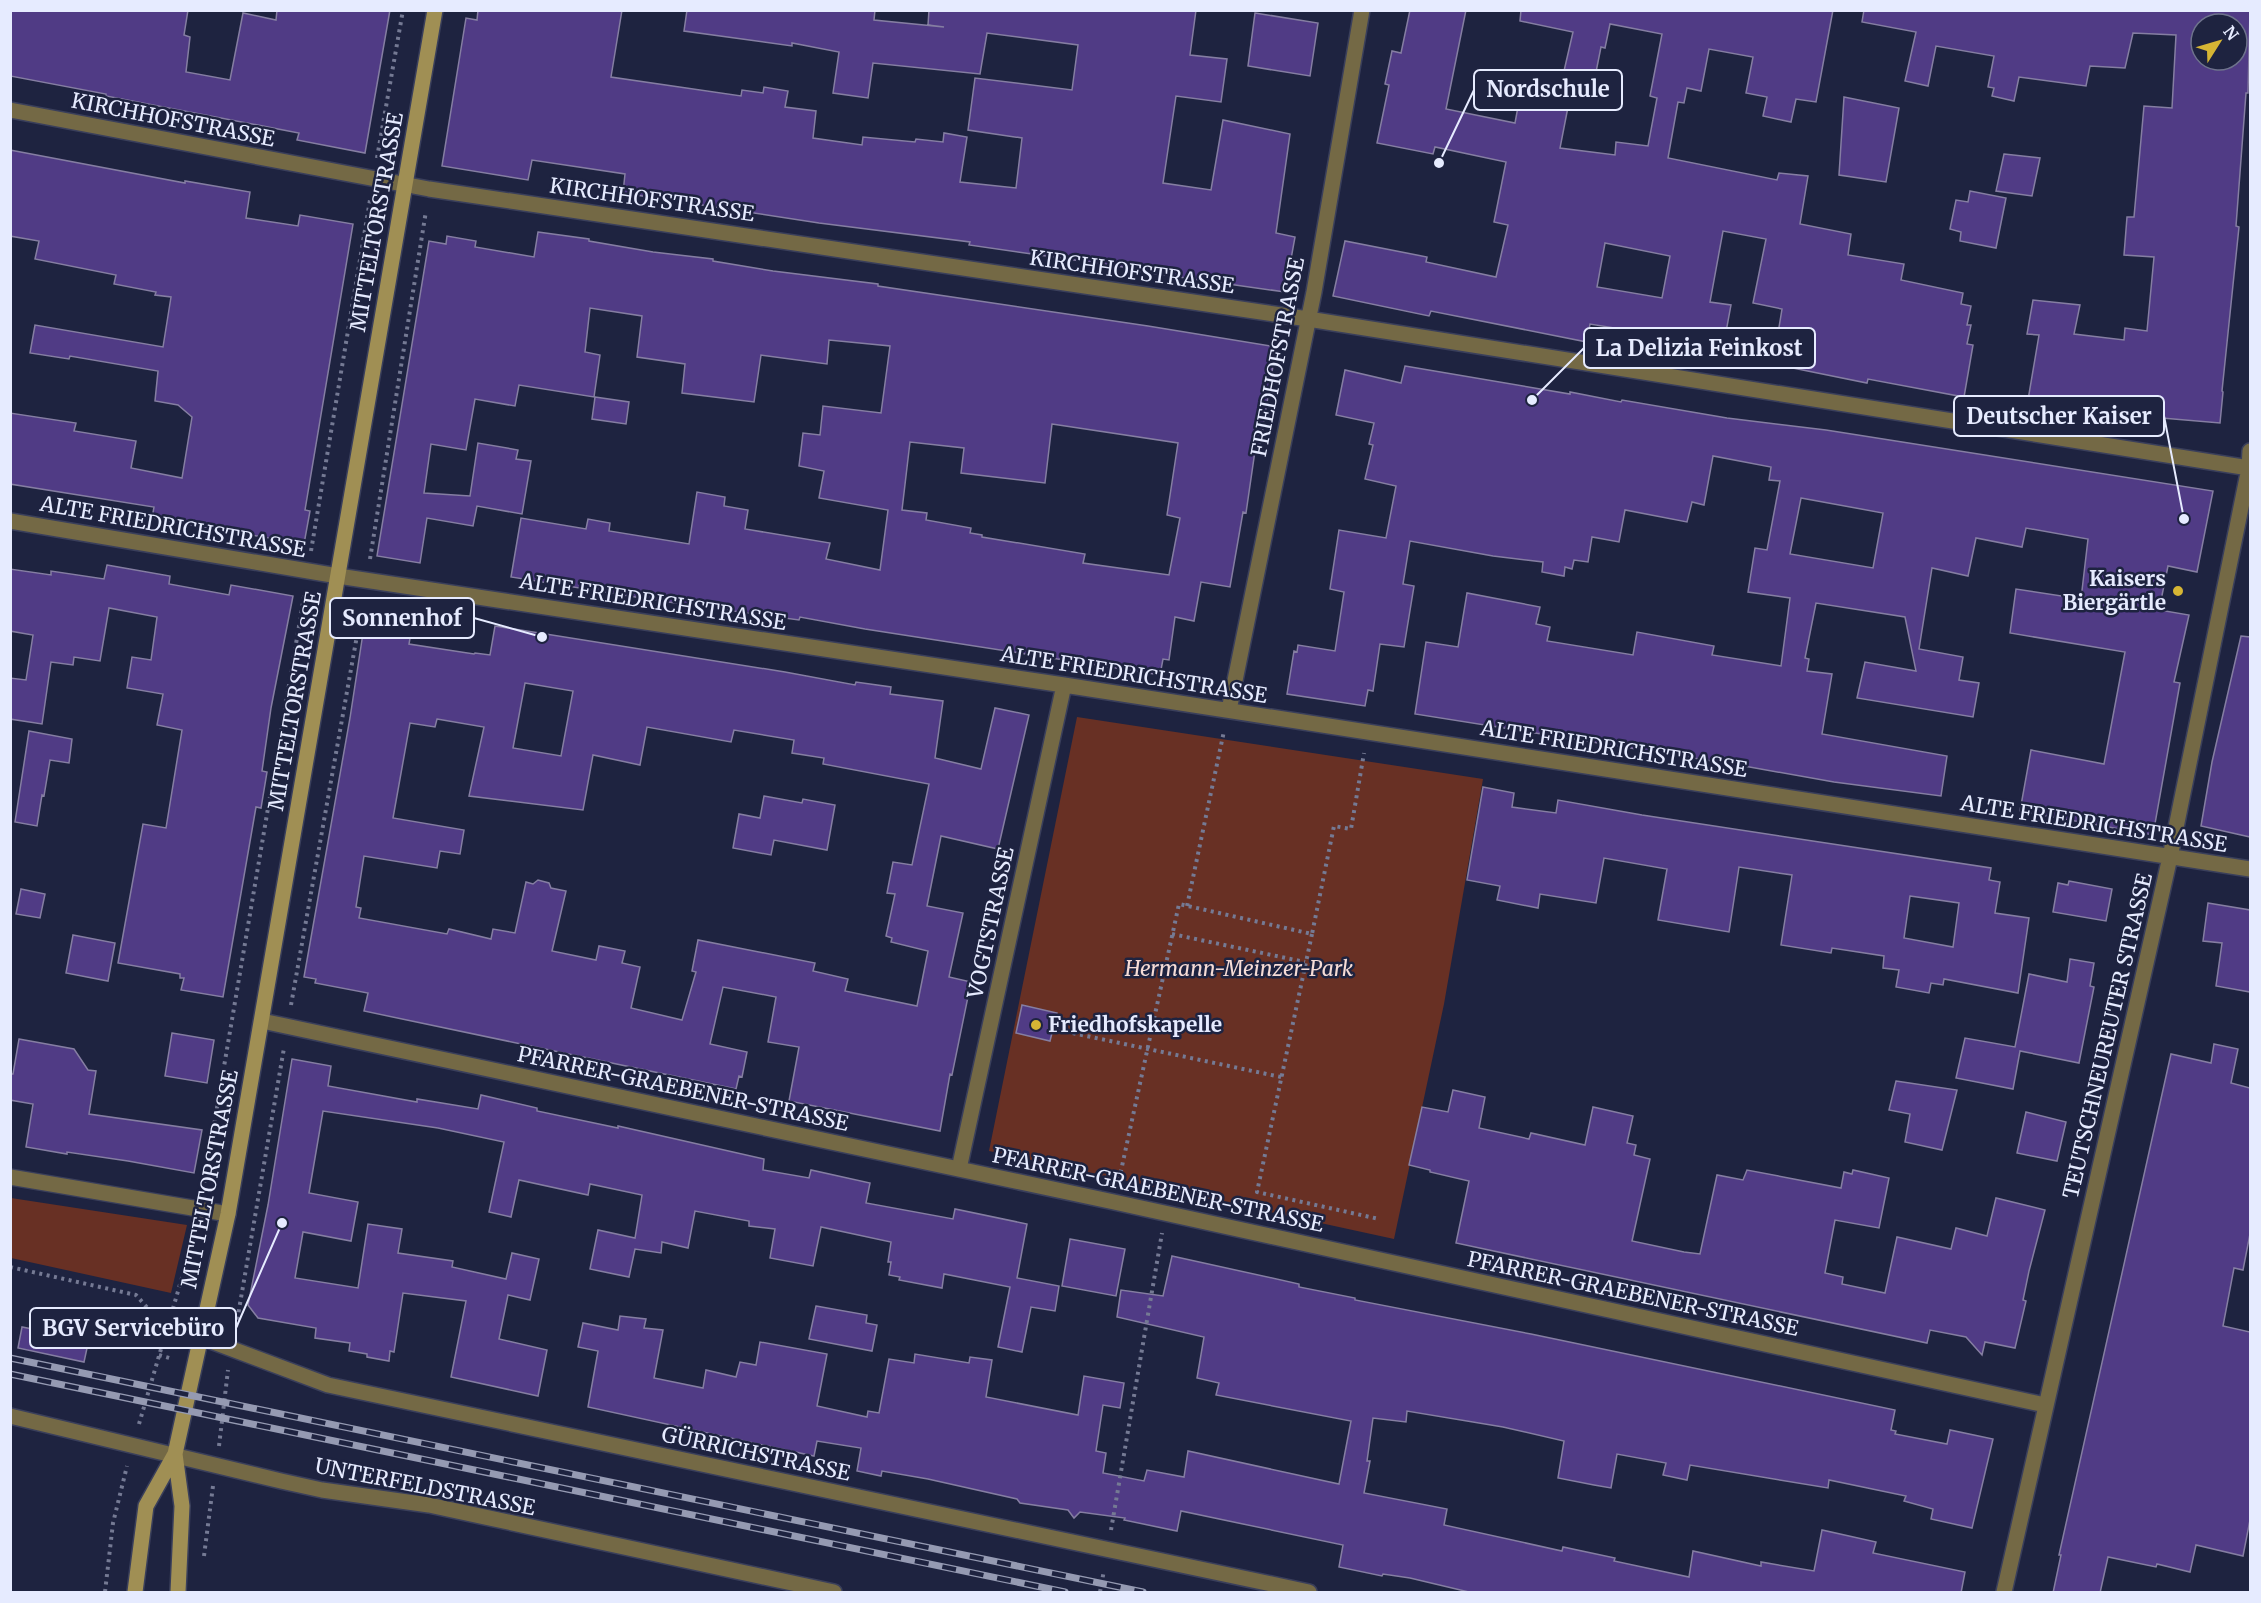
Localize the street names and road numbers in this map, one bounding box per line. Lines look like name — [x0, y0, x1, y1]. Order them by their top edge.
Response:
street label: KIRCHHOFSTRASSE — [69, 87, 278, 153]
street label: MITTELTORSTRASSE — [344, 110, 409, 334]
street label: KIRCHHOFSTRASSE — [548, 172, 757, 227]
street label: KIRCHHOFSTRASSE — [1028, 244, 1237, 299]
street label: FRIEDHOFSTRASSE — [1245, 254, 1310, 459]
street label: ALTE FRIEDRICHSTRASSE — [37, 490, 309, 563]
street label: ALTE FRIEDRICHSTRASSE — [517, 567, 789, 636]
street label: MITTELTORSTRASSE — [262, 589, 327, 813]
street label: ALTE FRIEDRICHSTRASSE — [998, 640, 1270, 709]
street label: ALTE FRIEDRICHSTRASSE — [1478, 714, 1750, 783]
street label: ALTE FRIEDRICHSTRASSE — [1958, 789, 2230, 858]
street label: VOGTSTRASSE — [961, 844, 1020, 1002]
street label: TEUTSCHNEUREUTER STRASSE — [2057, 870, 2158, 1201]
street label: PFARRER-GRAEBENER-STRASSE — [515, 1040, 852, 1137]
street label: MITTELTORSTRASSE — [175, 1067, 244, 1290]
street label: PFARRER-GRAEBENER-STRASSE — [990, 1141, 1327, 1238]
street label: PFARRER-GRAEBENER-STRASSE — [1465, 1245, 1802, 1342]
street label: GÜRRICHSTRASSE — [659, 1420, 854, 1487]
street label: UNTERFELDSTRASSE — [313, 1452, 538, 1521]

